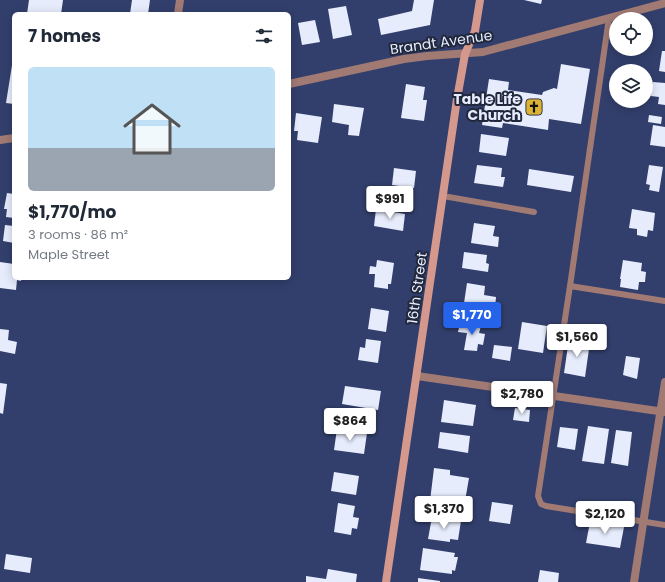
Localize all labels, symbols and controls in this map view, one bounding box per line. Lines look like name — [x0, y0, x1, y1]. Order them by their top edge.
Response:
map controls — [609, 12, 653, 108]
button: locate — [609, 12, 653, 56]
text: 7 homes — [28, 24, 101, 48]
icon: filters — [253, 25, 275, 47]
street label: Brandt Avenue — [389, 25, 494, 59]
button: layers — [609, 64, 653, 108]
place label: Table Life Church — [454, 89, 521, 125]
icon: home — [116, 93, 188, 165]
church icon: Table Life Church — [524, 97, 544, 117]
pin: $991 — [366, 186, 414, 220]
text: $991 — [375, 189, 405, 208]
text: $1,770/mo — [28, 200, 116, 224]
text: 3 rooms · 86 m² — [28, 225, 128, 244]
text: Maple Street — [28, 245, 110, 264]
street label: 16th Street — [402, 251, 432, 325]
pin: $1,770 — [439, 302, 505, 336]
text: $1,770 — [452, 305, 492, 324]
pin: $1,560 — [544, 324, 610, 358]
text: $1,560 — [556, 327, 598, 346]
pin: $2,780 — [489, 381, 555, 415]
text: $2,780 — [500, 384, 544, 403]
pin: $864 — [326, 408, 374, 442]
text: $864 — [333, 411, 367, 430]
pin: $1,370 — [411, 496, 477, 530]
text: $1,370 — [424, 499, 464, 518]
pin: $2,120 — [572, 501, 638, 535]
text: $2,120 — [585, 504, 625, 523]

